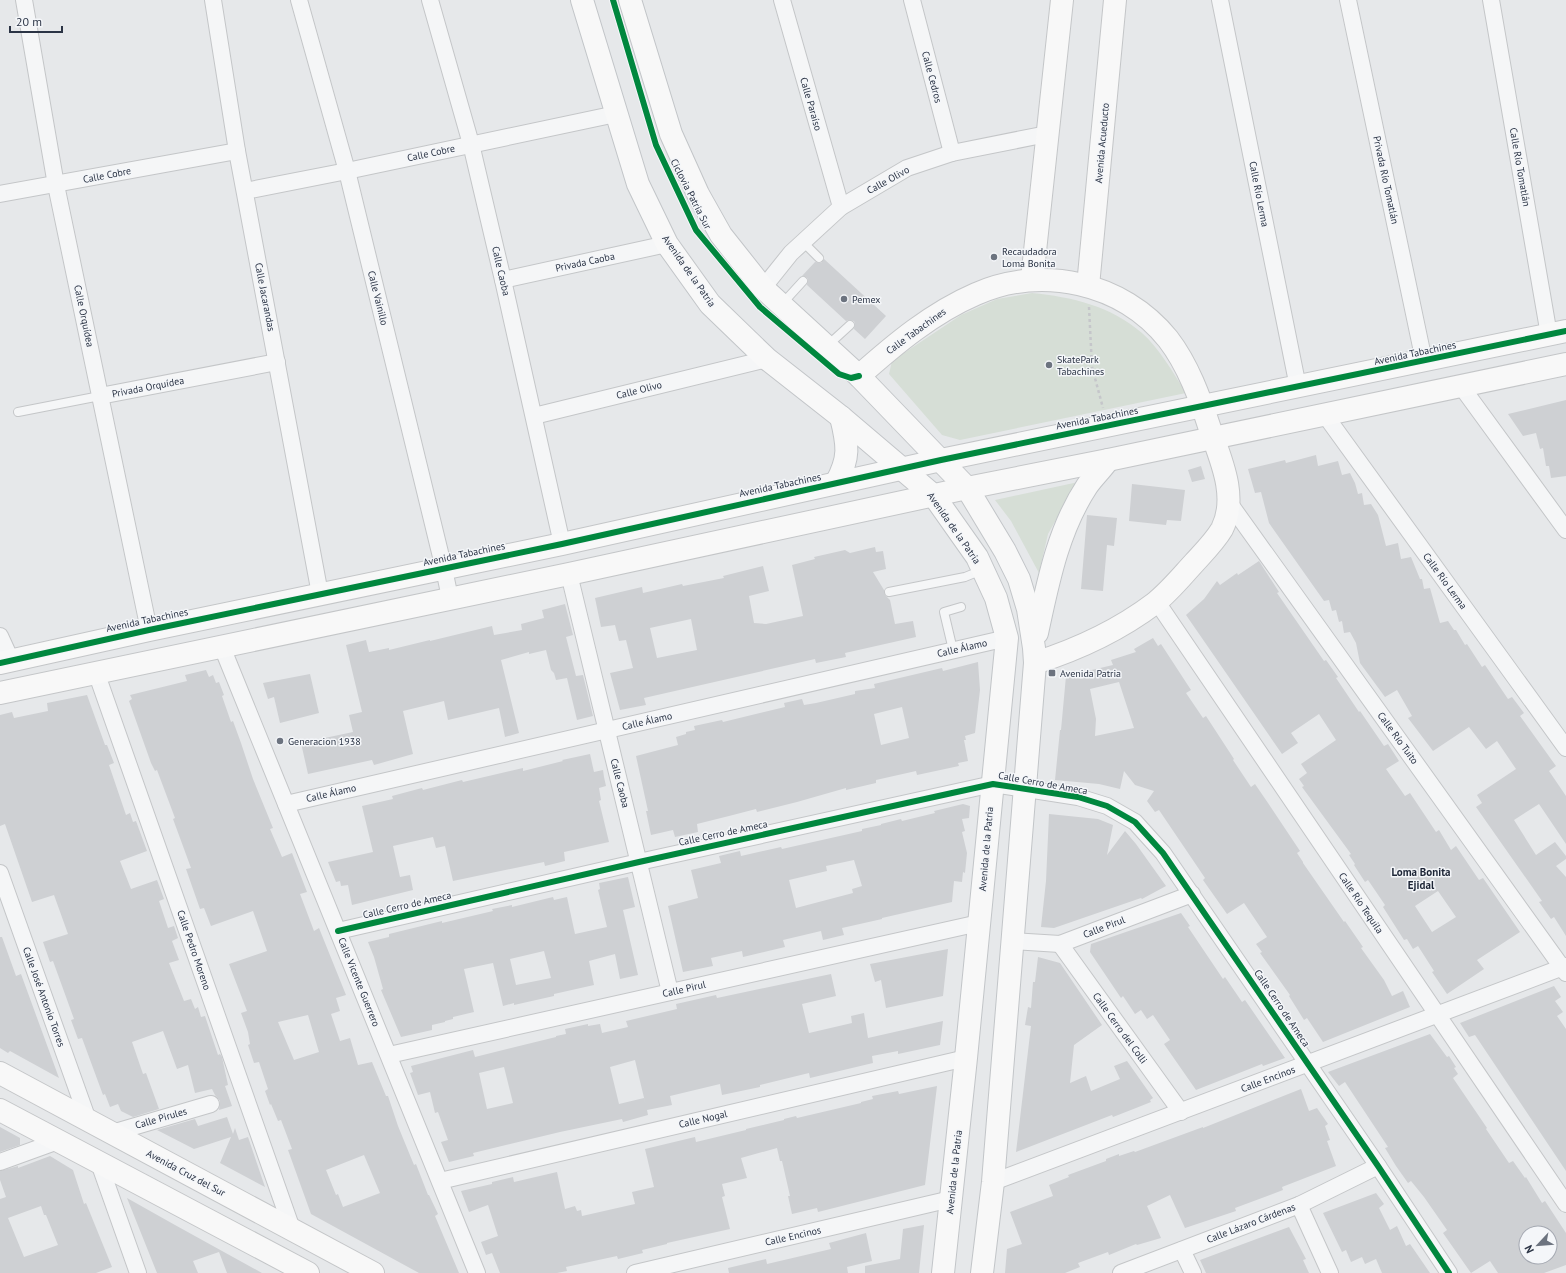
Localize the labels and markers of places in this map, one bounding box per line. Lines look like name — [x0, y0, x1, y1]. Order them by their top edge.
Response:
place label: Recaudadora Loma Bonita — [1002, 245, 1057, 270]
marker: Recaudadora Loma Bonita — [989, 252, 999, 262]
place label: Pemex — [852, 293, 880, 306]
marker: Pemex — [839, 294, 849, 304]
place label: SkatePark Tabachines — [1057, 353, 1104, 378]
marker: SkatePark Tabachines — [1044, 360, 1054, 370]
place label: Avenida Patria — [1060, 667, 1121, 680]
marker: Avenida Patria — [1047, 668, 1057, 678]
place label: Generacion 1938 — [288, 735, 361, 748]
marker: Generacion 1938 — [275, 736, 285, 746]

